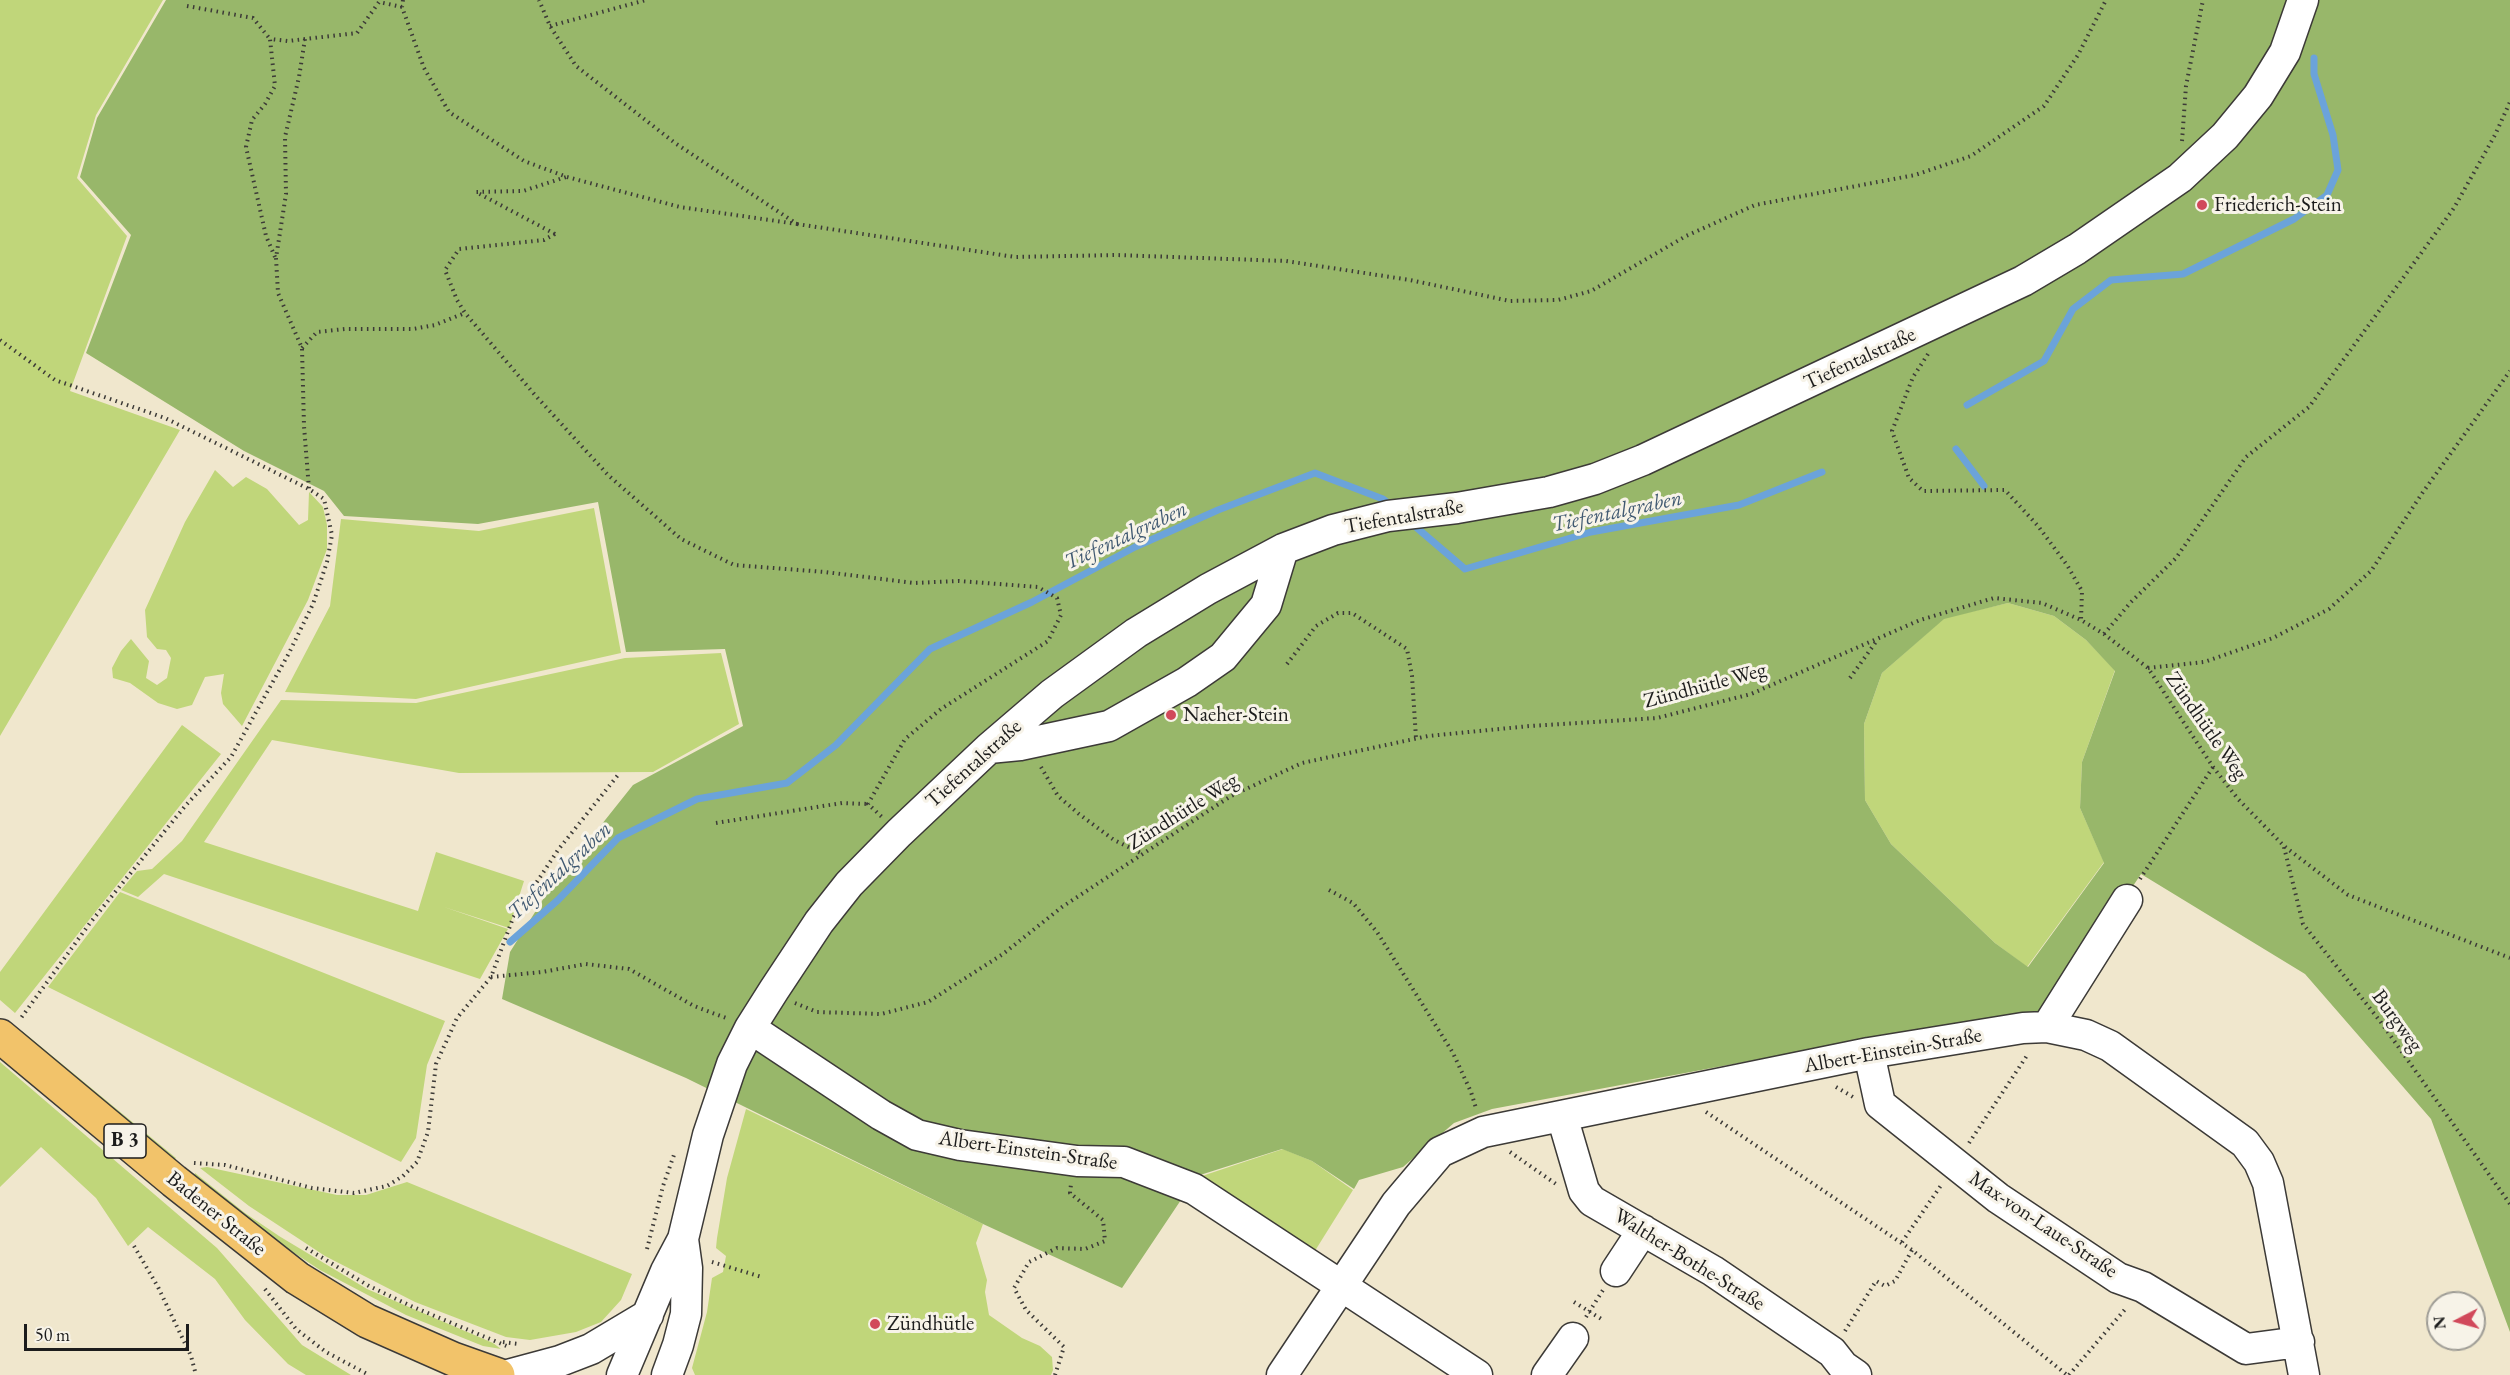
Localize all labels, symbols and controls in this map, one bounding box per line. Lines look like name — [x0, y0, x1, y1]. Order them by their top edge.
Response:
place label: Friederich-Stein — [2214, 192, 2342, 218]
marker: Friederich-Stein — [2195, 198, 2209, 212]
street label: Tiefentalstraße — [1800, 322, 1920, 396]
water label: Tiefentalgraben — [1550, 485, 1684, 539]
street label: Tiefentalstraße — [1343, 494, 1465, 540]
water label: Tiefentalgraben — [1060, 496, 1192, 576]
street label: Zündhütle Weg — [1641, 658, 1769, 714]
street label: Zündhütle Weg — [2160, 667, 2252, 785]
place label: Naeher-Stein — [1183, 702, 1289, 728]
marker: Naeher-Stein — [1164, 708, 1178, 722]
street label: Tiefentalstraße — [921, 714, 1027, 814]
street label: Zündhütle Weg — [1123, 768, 1243, 856]
water label: Tiefentalgraben — [503, 816, 617, 926]
street label: Burgweg — [2366, 985, 2428, 1057]
street label: Albert-Einstein-Straße — [1802, 1023, 1984, 1079]
road number: B 3 — [104, 1124, 146, 1158]
street label: Albert-Einstein-Straße — [937, 1126, 1119, 1176]
street label: Badener Straße — [161, 1166, 271, 1262]
street label: Max-von-Laue-Straße — [1964, 1166, 2122, 1284]
street label: Walther-Bothe-Straße — [1609, 1203, 1769, 1317]
north arrow — [2426, 1291, 2486, 1351]
place label: Zündhütle — [887, 1311, 974, 1337]
scale bar — [27, 1312, 192, 1350]
text: N — [2428, 1315, 2451, 1330]
marker: Zündhütle — [868, 1317, 882, 1331]
text: 50 m — [35, 1323, 70, 1346]

